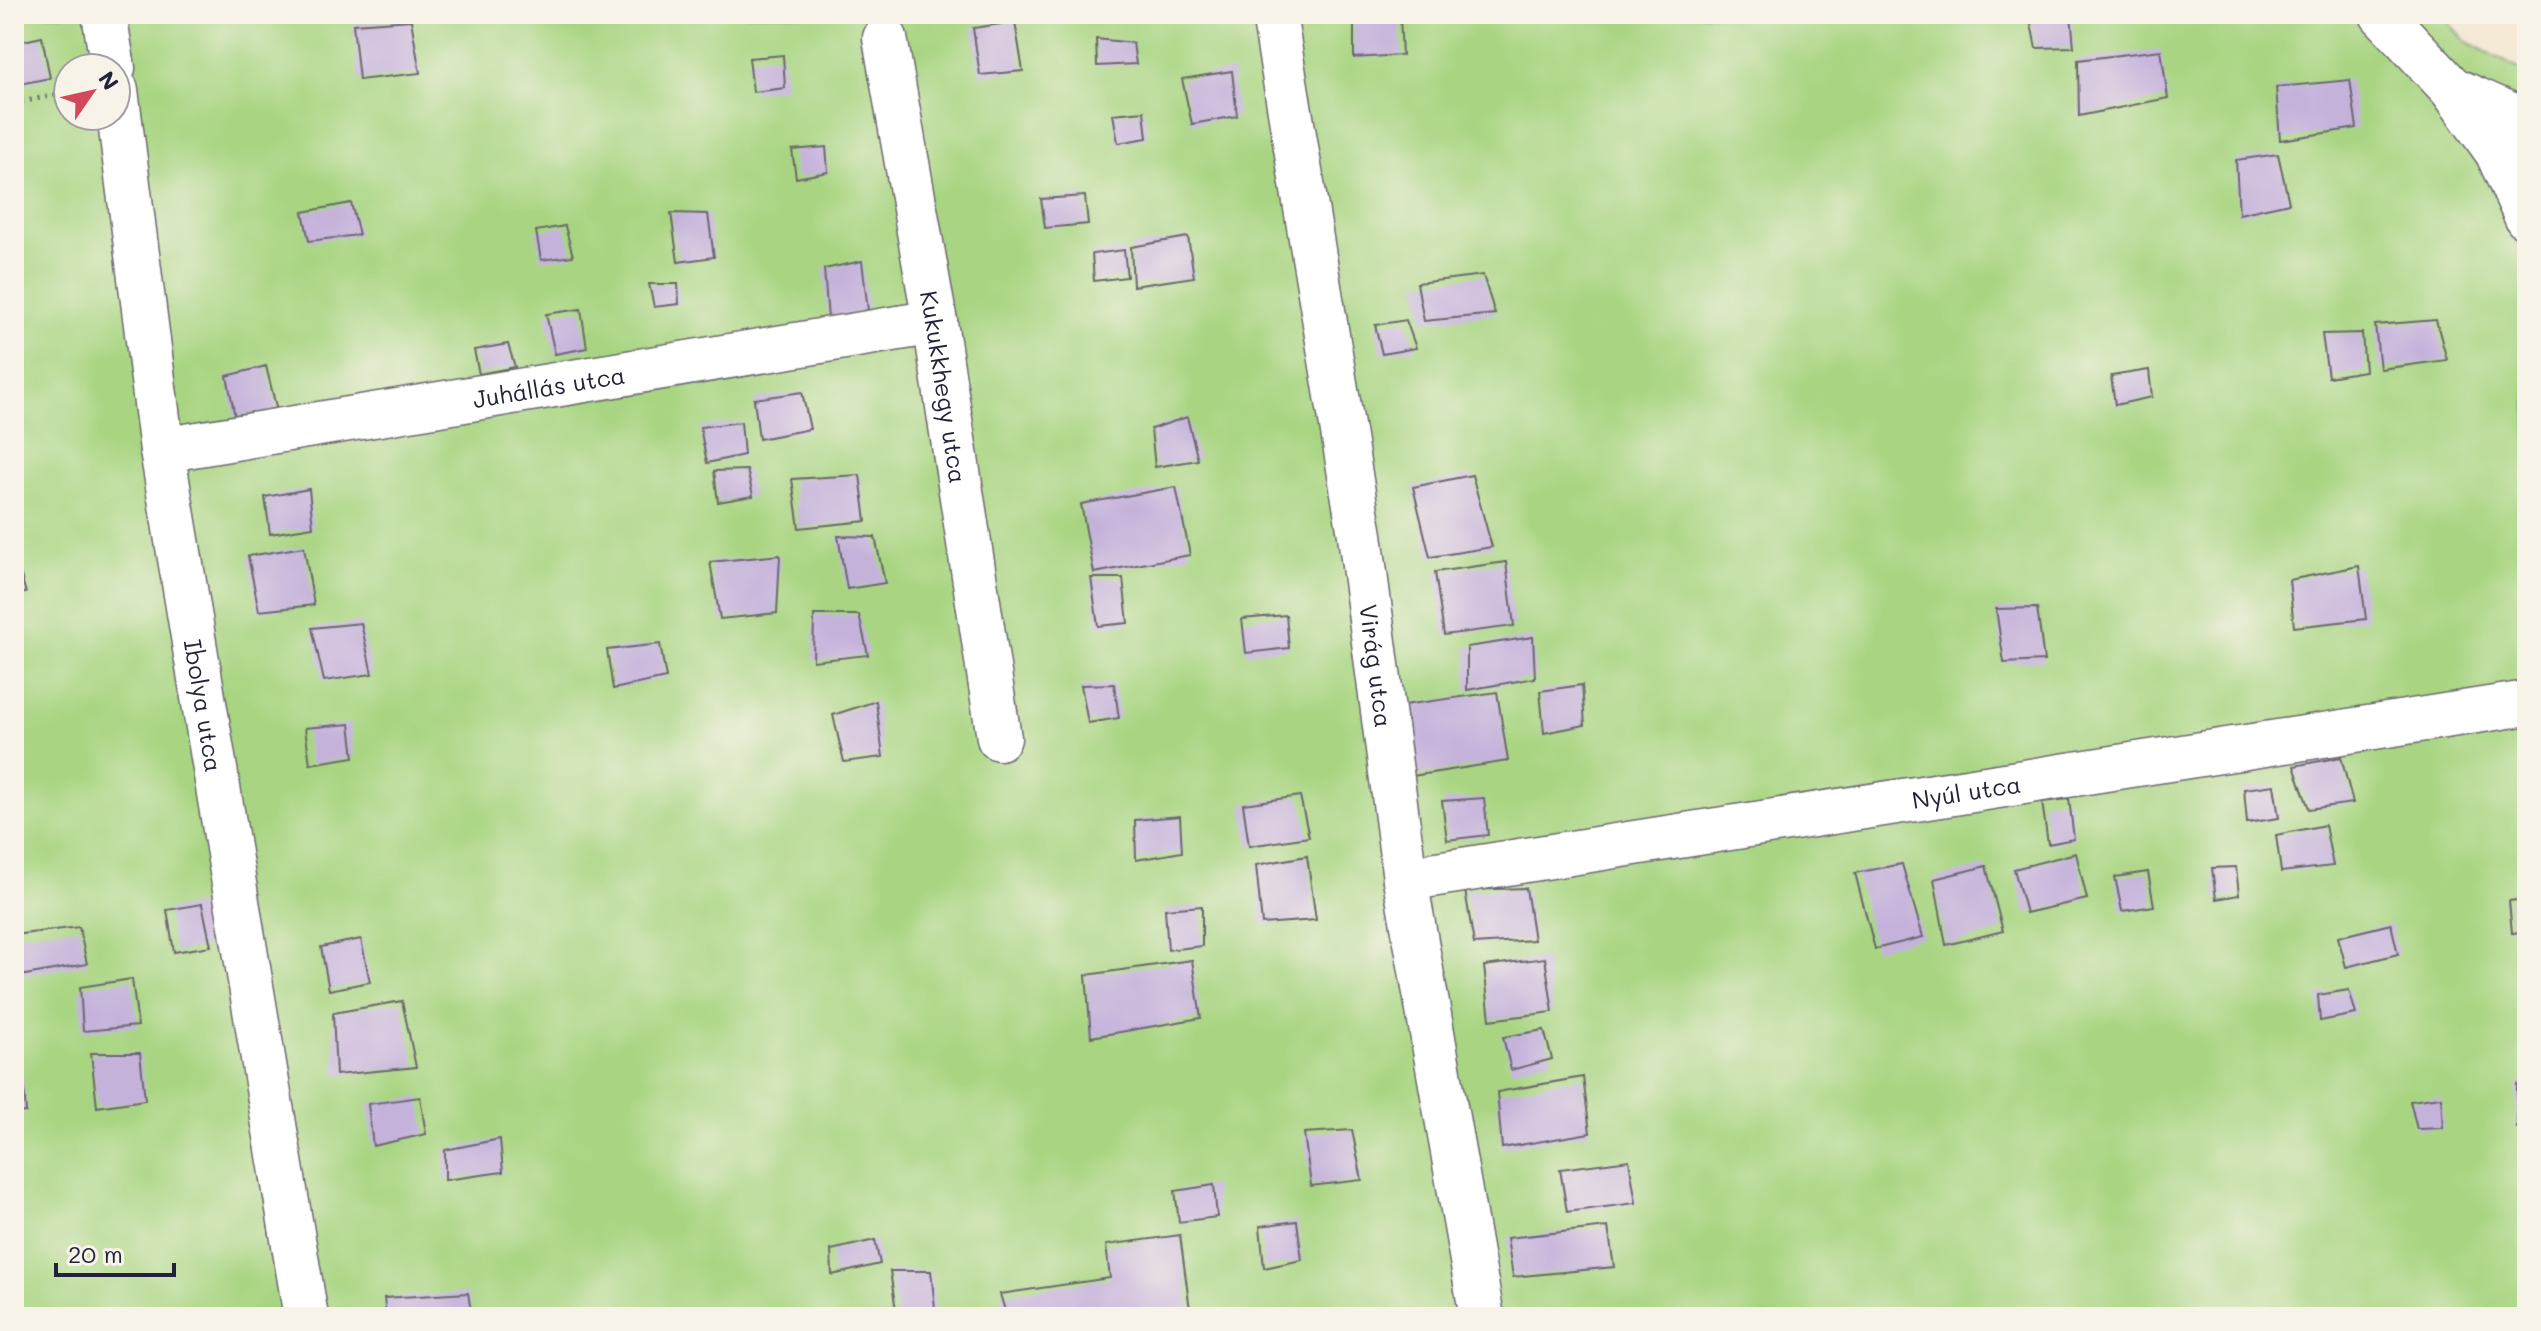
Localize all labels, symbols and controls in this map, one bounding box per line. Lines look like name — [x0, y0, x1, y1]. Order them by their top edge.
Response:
north arrow — [52, 52, 132, 132]
text: N — [92, 66, 126, 96]
street label: Kukukkhegy utca — [914, 288, 975, 485]
street label: Juhállás utca — [470, 358, 627, 414]
street label: Virág utca — [1354, 602, 1401, 729]
street label: Ibolya utca — [178, 637, 231, 774]
street label: Nyúl utca — [1909, 767, 2023, 815]
scale bar — [56, 1227, 174, 1277]
text: 20 m — [68, 1238, 123, 1269]

